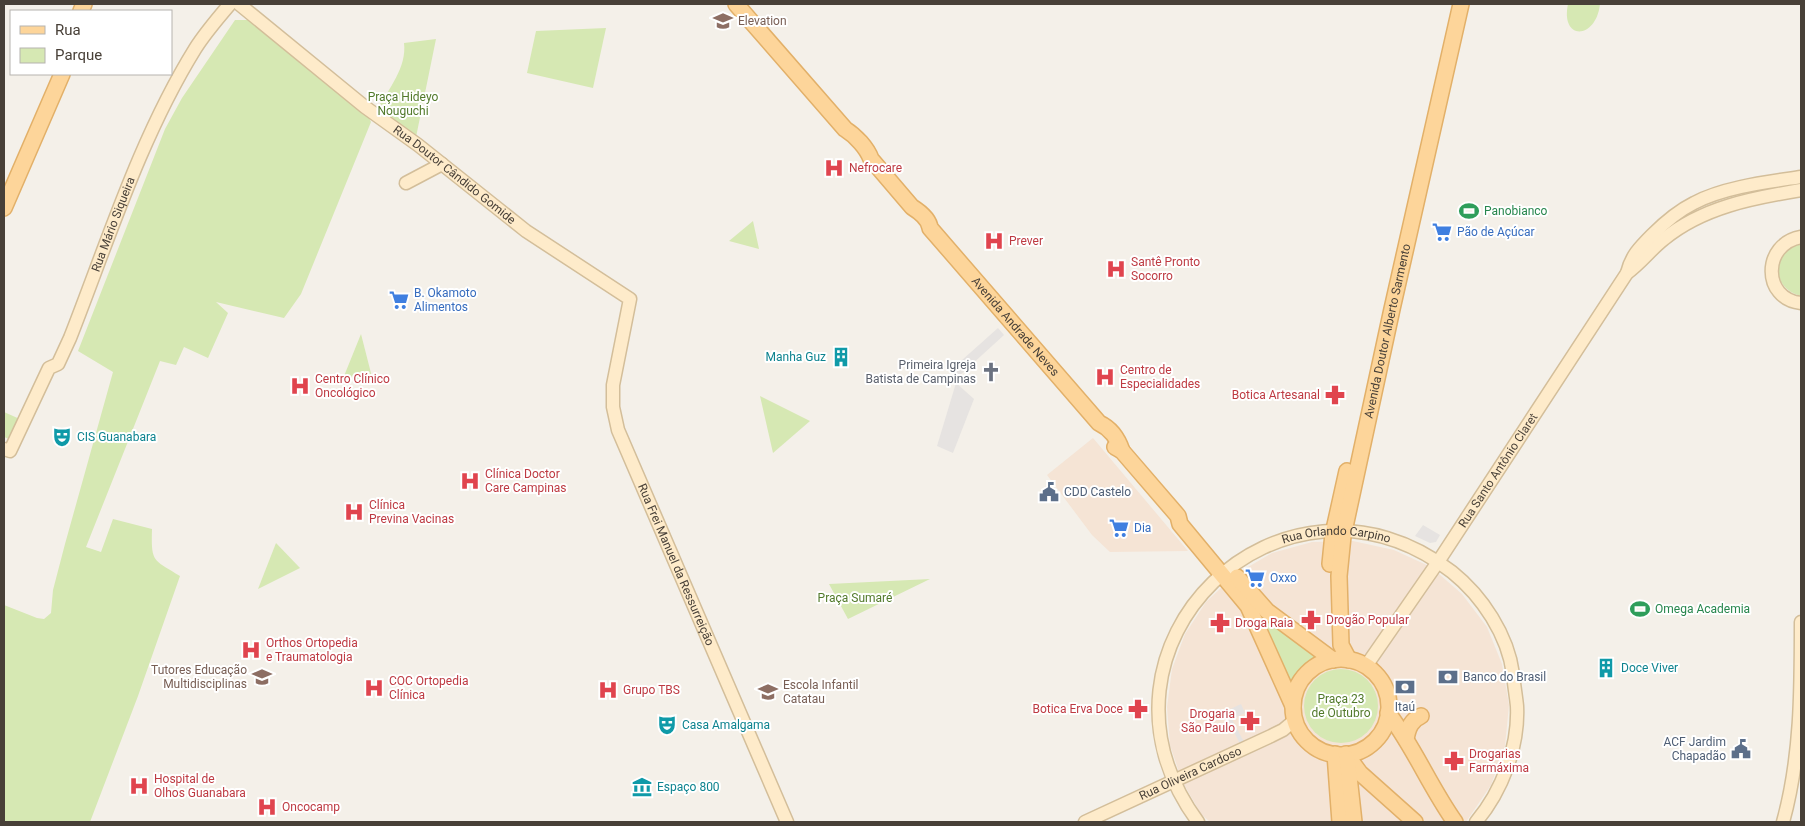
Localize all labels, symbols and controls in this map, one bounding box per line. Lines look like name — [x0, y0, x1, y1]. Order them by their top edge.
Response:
legend — [10, 10, 172, 75]
school or university icon: Elevation — [712, 10, 734, 32]
place label: Elevation — [738, 14, 787, 28]
text: Rua — [55, 21, 81, 39]
text: Parque — [55, 46, 102, 64]
park label: Praça Hideyo Nouguchi — [368, 90, 438, 118]
street label: Rua Doutor Cândido Gomide — [391, 123, 518, 227]
hospital icon: Nefrocare — [823, 157, 845, 179]
place label: Nefrocare — [849, 161, 902, 175]
street label: Rua Mário Siqueira — [89, 175, 138, 274]
sports icon: Panobianco — [1458, 200, 1480, 222]
place label: Panobianco — [1484, 204, 1548, 218]
supermarket icon: Pão de Açúcar — [1431, 221, 1453, 243]
place label: Pão de Açúcar — [1457, 225, 1535, 239]
hospital icon: Prever — [983, 230, 1005, 252]
place label: Prever — [1009, 234, 1043, 248]
street label: Avenida Doutor Alberto Sarmento — [1362, 242, 1414, 420]
place label: Santê Pronto Socorro — [1131, 255, 1200, 283]
hospital icon: Santê Pronto Socorro — [1105, 258, 1127, 280]
street label: Avenida Andrade Neves — [969, 274, 1062, 379]
place label: B. Okamoto Alimentos — [414, 286, 477, 314]
supermarket icon: B. Okamoto Alimentos — [388, 289, 410, 311]
building icon: Manha Guz — [830, 346, 852, 368]
place label: Manha Guz — [766, 350, 826, 364]
place label: Primeira Igreja Batista de Campinas — [866, 358, 976, 386]
church icon: Primeira Igreja Batista de Campinas — [980, 361, 1002, 383]
place label: Centro de Especialidades — [1120, 363, 1200, 391]
hospital icon: Centro de Especialidades — [1094, 366, 1116, 388]
place label: Centro Clínico Oncológico — [315, 372, 390, 400]
hospital icon: Centro Clínico Oncológico — [289, 375, 311, 397]
pharmacy icon: Botica Artesanal — [1324, 384, 1346, 406]
place label: Botica Artesanal — [1232, 388, 1320, 402]
street label: Rua Santo Antônio Claret — [1456, 411, 1540, 530]
theatre icon: CIS Guanabara — [51, 426, 73, 448]
place label: CIS Guanabara — [77, 430, 156, 444]
place label: Clínica Doctor Care Campinas — [485, 467, 567, 495]
hospital icon: Clínica Doctor Care Campinas — [459, 470, 481, 492]
street label: Rua Frei Manuel da Ressurreição — [635, 481, 717, 648]
public building icon: CDD Castelo — [1038, 481, 1060, 503]
place label: CDD Castelo — [1064, 485, 1131, 499]
place label: Clínica Previna Vacinas — [369, 498, 454, 526]
hospital icon: Clínica Previna Vacinas — [343, 501, 365, 523]
supermarket icon: Dia — [1108, 517, 1130, 539]
place label: Dia — [1134, 521, 1151, 535]
street label: Rua Orlando Carpino — [1280, 524, 1393, 547]
supermarket icon: Oxxo — [1244, 567, 1266, 589]
place label: Oxxo — [1270, 571, 1297, 585]
park label: Praça Sumaré — [818, 591, 892, 605]
sports icon: Omega Academia — [1629, 598, 1651, 620]
place label: Omega Academia — [1655, 602, 1750, 616]
pharmacy icon: Drogão Popular — [1300, 609, 1322, 631]
pharmacy icon: Droga Raia — [1209, 612, 1231, 634]
place label: Drogão Popular — [1326, 613, 1409, 627]
place label: Droga Raia — [1235, 616, 1293, 630]
place label: Orthos Ortopedia e Traumatologia — [266, 636, 358, 664]
hospital icon: Orthos Ortopedia e Traumatologia — [240, 639, 262, 661]
building icon: Doce Viver — [1595, 657, 1617, 679]
place label: Doce Viver — [1621, 661, 1678, 675]
place label: Tutores Educação Multidisciplinas — [151, 663, 247, 691]
school or university icon: Tutores Educação Multidisciplinas — [251, 666, 273, 688]
bank icon: Banco do Brasil — [1437, 666, 1459, 688]
place label: Banco do Brasil — [1463, 670, 1546, 684]
place label: COC Ortopedia Clínica — [389, 674, 468, 702]
bank icon: Itaú — [1394, 676, 1416, 698]
hospital icon: COC Ortopedia Clínica — [363, 677, 385, 699]
place label: Escola Infantil Catatau — [783, 678, 859, 706]
hospital icon: Grupo TBS — [597, 679, 619, 701]
school or university icon: Escola Infantil Catatau — [757, 681, 779, 703]
place label: Grupo TBS — [623, 683, 680, 697]
park label: Praça 23 de Outubro — [1311, 692, 1371, 720]
pharmacy icon: Botica Erva Doce — [1127, 698, 1149, 720]
place label: Itaú — [1395, 700, 1415, 714]
place label: Botica Erva Doce — [1032, 702, 1123, 716]
place label: Drogaria São Paulo — [1181, 707, 1235, 735]
pharmacy icon: Drogaria São Paulo — [1239, 710, 1261, 732]
theatre icon: Casa Amalgama — [656, 714, 678, 736]
place label: Casa Amalgama — [682, 718, 770, 732]
place label: ACF Jardim Chapadão — [1664, 735, 1726, 763]
public building icon: ACF Jardim Chapadão — [1730, 738, 1752, 760]
street label: Rua Oliveira Cardoso — [1137, 744, 1244, 803]
place label: Drogarias Farmáxima — [1469, 747, 1529, 775]
pharmacy icon: Drogarias Farmáxima — [1443, 750, 1465, 772]
place label: Hospital de Olhos Guanabara — [154, 772, 246, 800]
hospital icon: Hospital de Olhos Guanabara — [128, 775, 150, 797]
museum icon: Espaço 800 — [631, 776, 653, 798]
place label: Espaço 800 — [657, 780, 720, 794]
hospital icon: Oncocamp — [256, 796, 278, 818]
place label: Oncocamp — [282, 800, 340, 814]

